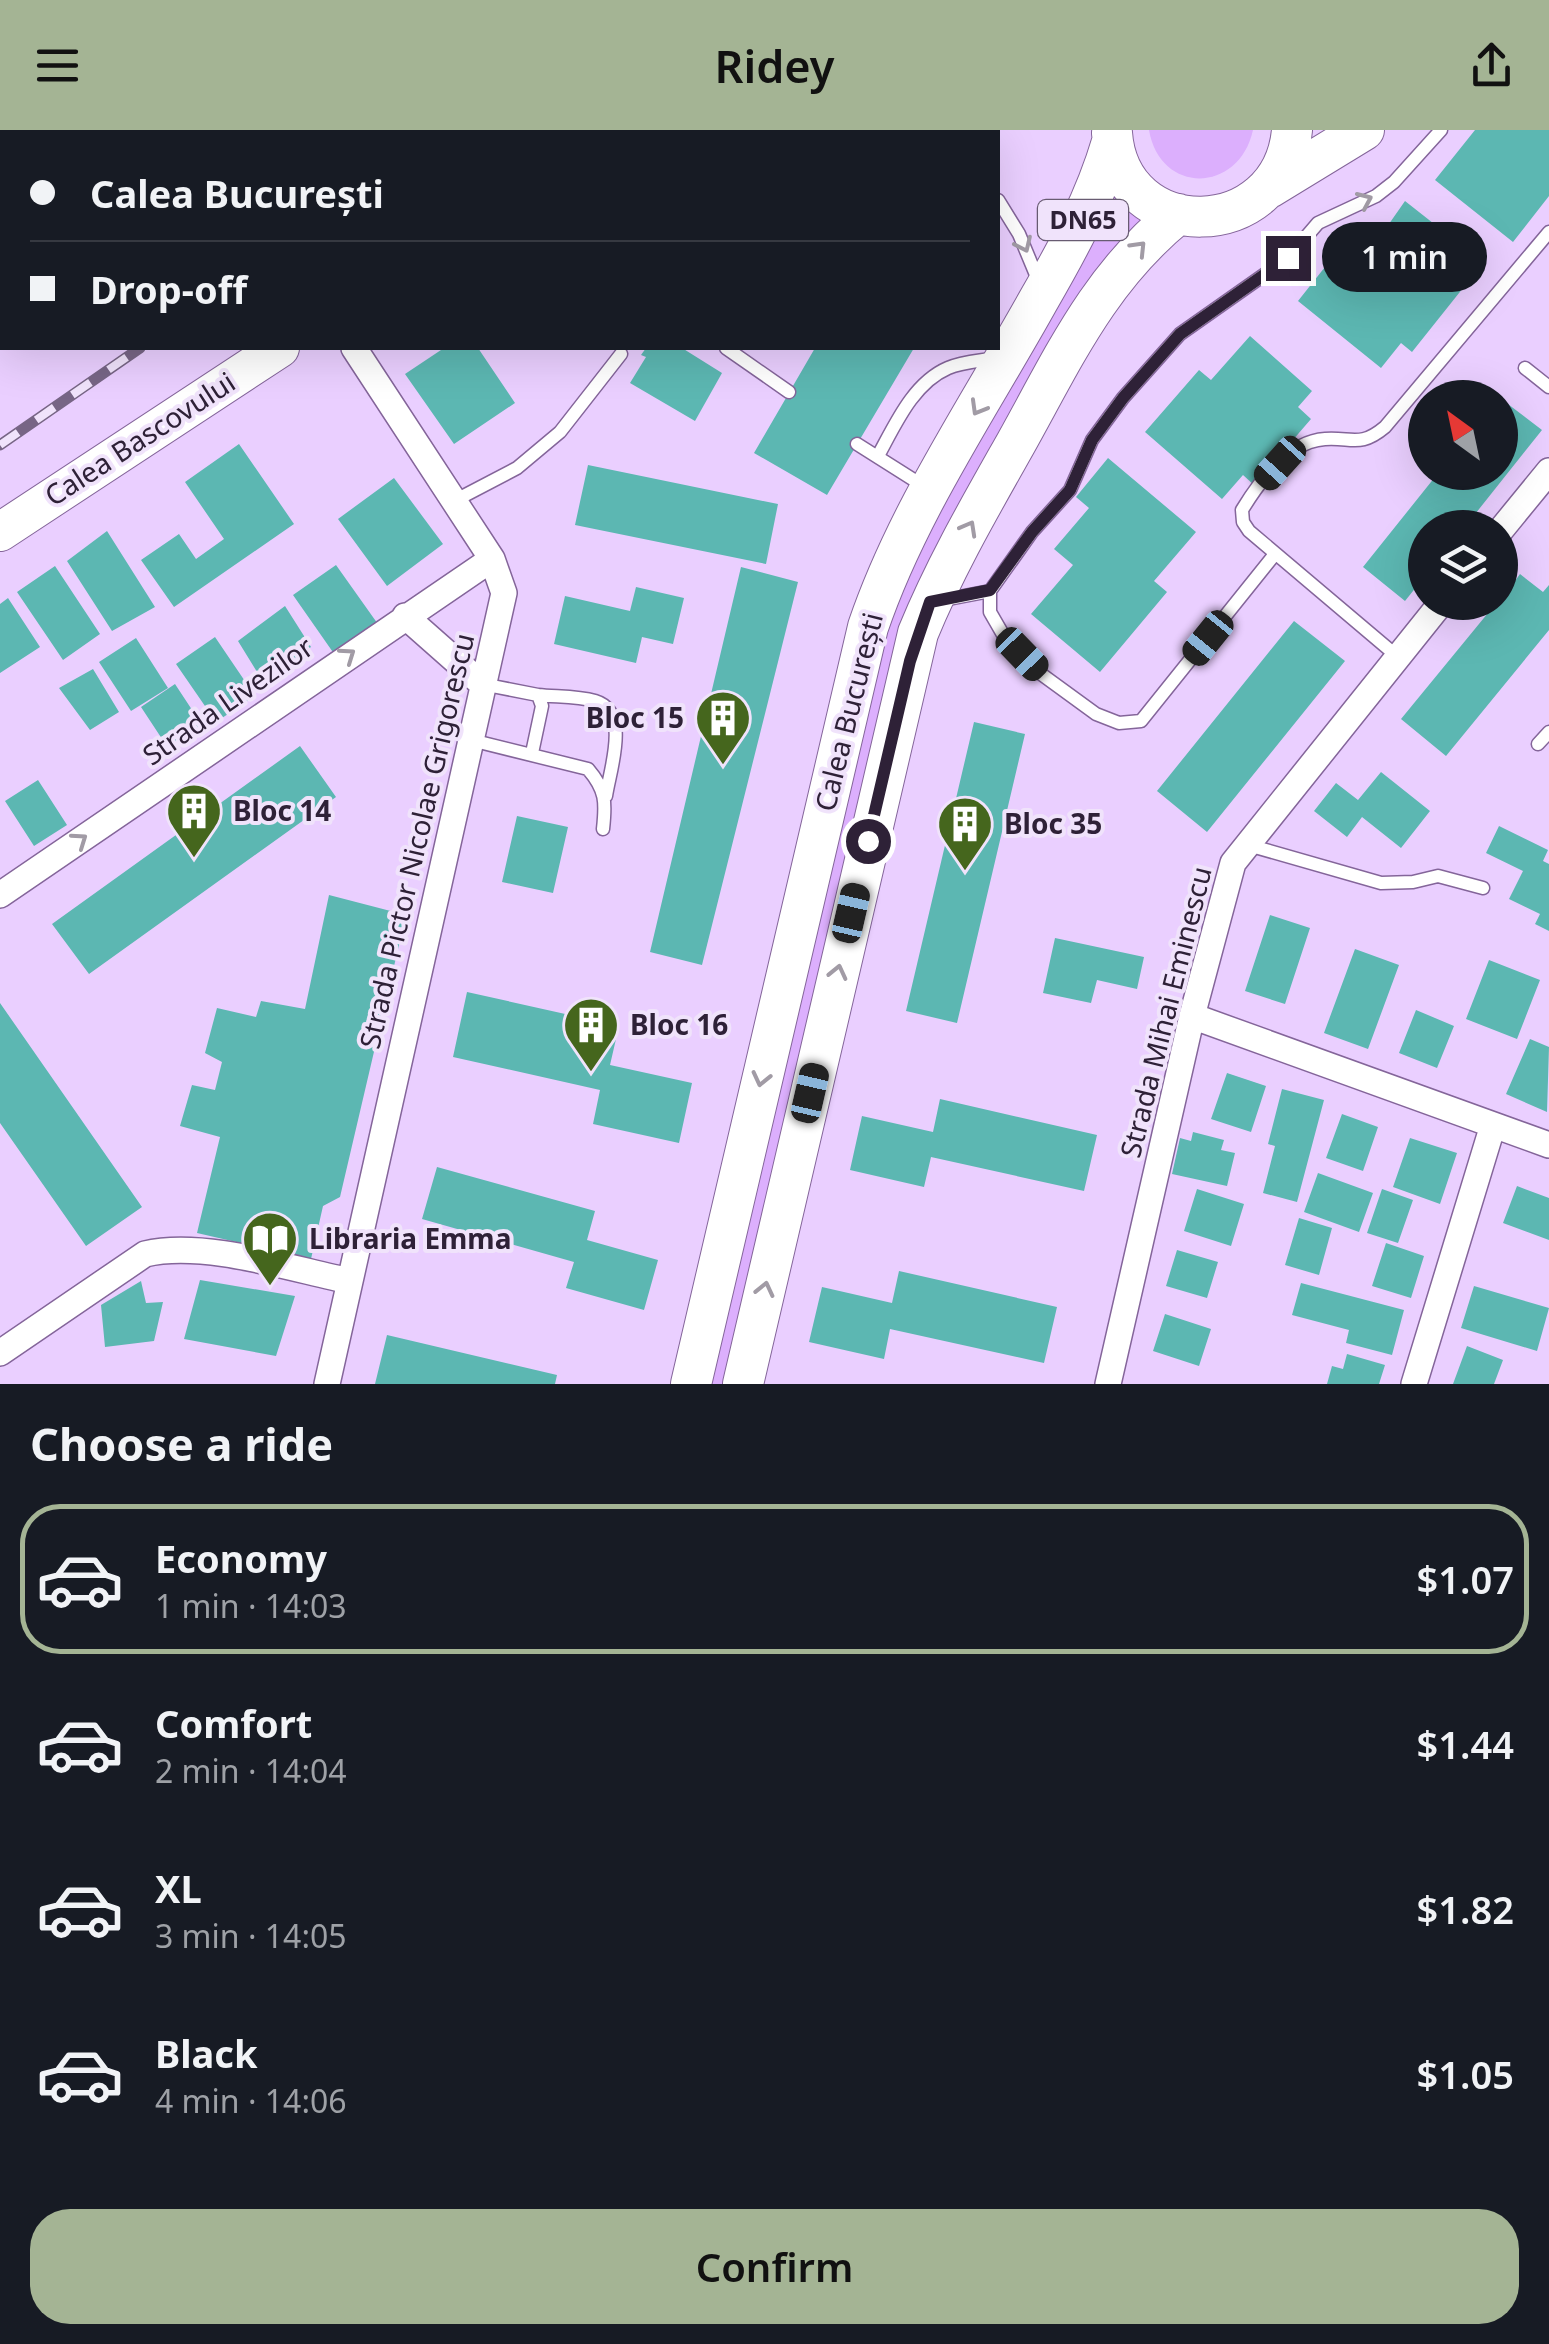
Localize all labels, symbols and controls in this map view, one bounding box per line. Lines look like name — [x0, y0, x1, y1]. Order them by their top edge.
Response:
text: Ridey — [715, 35, 834, 96]
icon: menu — [30, 38, 85, 93]
icon: share — [1464, 38, 1519, 93]
text: Calea București — [90, 167, 384, 219]
one-way arrow — [1354, 192, 1372, 212]
road number: DN65 — [1038, 200, 1128, 240]
callout: 1 min — [1323, 223, 1488, 293]
one-way arrow — [1011, 234, 1031, 252]
text: 1 min — [1361, 235, 1448, 278]
route end — [1266, 236, 1311, 281]
one-way arrow — [1128, 242, 1146, 260]
text: Drop-off — [90, 263, 247, 315]
street label: Calea Bascovului — [37, 362, 242, 514]
north arrow — [1408, 380, 1518, 490]
map controls — [1408, 380, 1518, 620]
one-way arrow — [971, 397, 991, 415]
car — [1249, 431, 1311, 495]
button: layers — [1408, 510, 1518, 620]
one-way arrow — [956, 521, 976, 539]
car — [1177, 605, 1239, 671]
street label: Calea București — [805, 609, 891, 815]
car — [990, 622, 1054, 686]
street label: Strada Livezilor — [135, 627, 321, 773]
street label: Strada Pictor Nicolae Grigorescu — [350, 629, 482, 1052]
one-way arrow — [337, 649, 355, 668]
building icon: Bloc 15 — [693, 688, 753, 767]
place label: Bloc 15 — [586, 698, 684, 736]
building icon: Bloc 14 — [164, 781, 224, 860]
place label: Bloc 14 — [233, 791, 331, 829]
building icon: Bloc 35 — [935, 794, 995, 873]
place label: Bloc 35 — [1004, 804, 1102, 842]
route start — [846, 819, 891, 864]
one-way arrow — [69, 834, 88, 852]
street label: Strada Mihai Eminescu — [1110, 862, 1220, 1161]
car — [830, 880, 872, 946]
one-way arrow — [826, 964, 847, 981]
building icon: Bloc 16 — [561, 995, 621, 1074]
place label: Bloc 16 — [630, 1005, 728, 1043]
car — [789, 1060, 831, 1126]
one-way arrow — [752, 1070, 773, 1087]
library icon: Libraria Emma — [240, 1209, 300, 1288]
place label: Libraria Emma — [309, 1219, 511, 1257]
one-way arrow — [753, 1281, 774, 1298]
text: Choose a ride — [30, 1413, 333, 1474]
text: Economy — [155, 1532, 327, 1584]
icon: car — [35, 1534, 125, 1624]
text: $1.07 — [1417, 1553, 1514, 1605]
text: 1 min · 14:03 — [155, 1584, 347, 1627]
text: Comfort — [155, 1697, 312, 1749]
icon: car — [35, 1699, 125, 1789]
text: $1.44 — [1417, 1718, 1514, 1770]
text: 2 min · 14:04 — [155, 1749, 347, 1792]
text: XL — [155, 1862, 202, 1914]
icon: car — [35, 1864, 125, 1954]
text: $1.82 — [1417, 1883, 1514, 1935]
text: 3 min · 14:05 — [155, 1914, 347, 1957]
text: Black — [155, 2027, 258, 2079]
icon: car — [35, 2029, 125, 2119]
text: $1.05 — [1417, 2048, 1514, 2100]
text: 4 min · 14:06 — [155, 2079, 347, 2122]
button: Confirm — [30, 2209, 1519, 2324]

